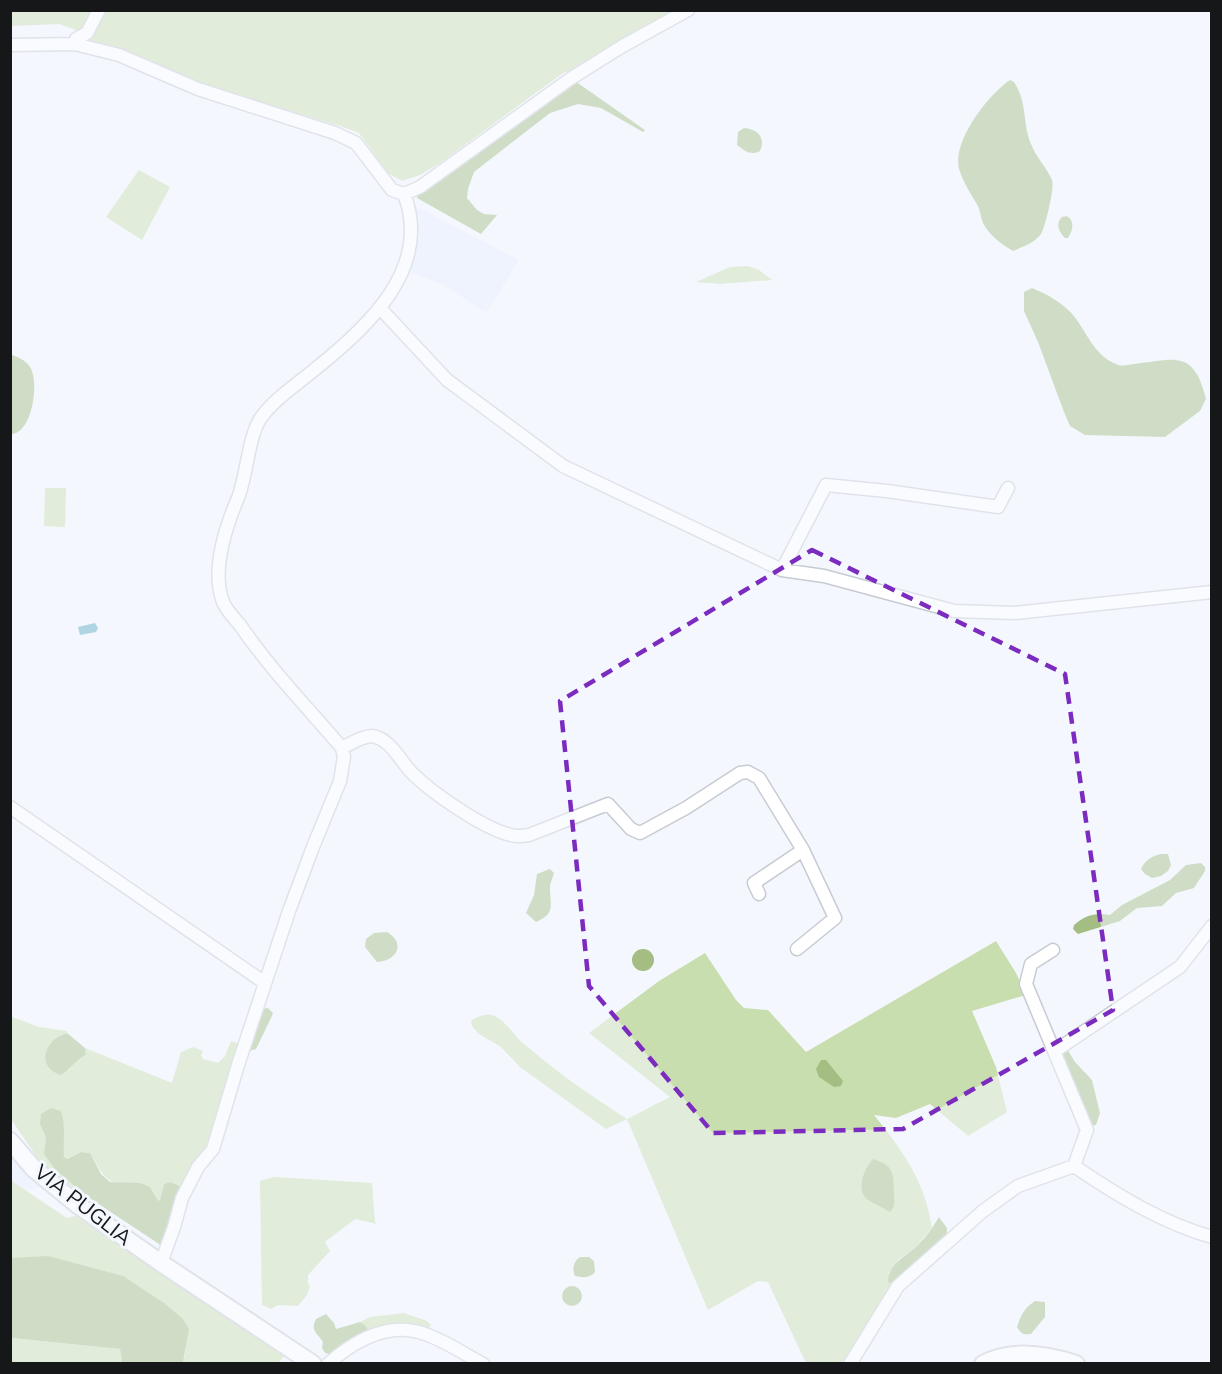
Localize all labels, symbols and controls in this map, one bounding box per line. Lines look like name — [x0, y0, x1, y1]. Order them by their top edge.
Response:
street label: VIA PUGLIA — [28, 1157, 138, 1252]

